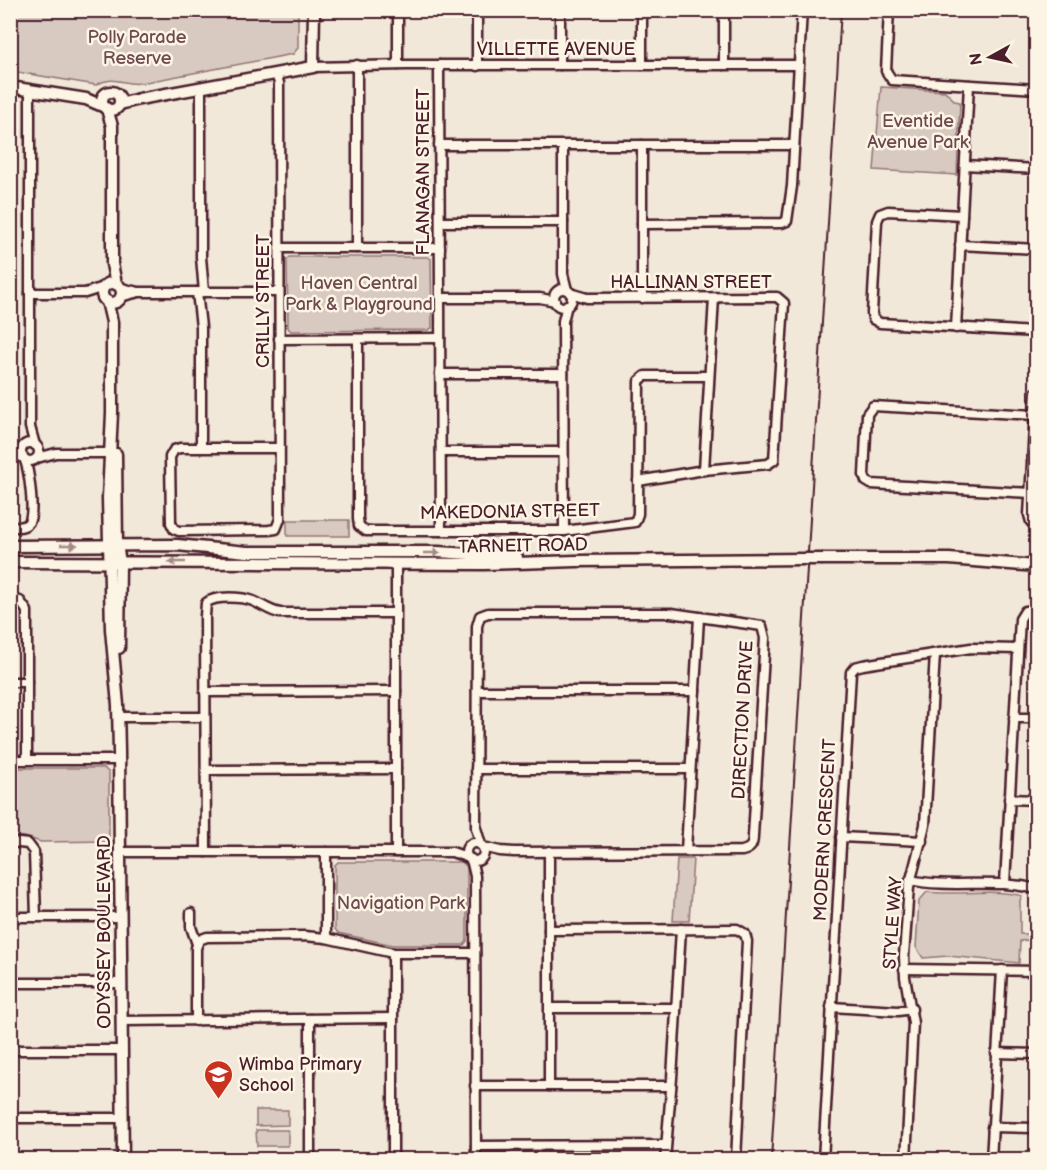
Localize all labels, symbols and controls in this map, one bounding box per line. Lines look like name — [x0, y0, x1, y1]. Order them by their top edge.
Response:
park label: Polly Parade Reserve — [88, 27, 187, 69]
north arrow — [960, 27, 1020, 87]
street label: VILLETTE AVENUE — [477, 39, 635, 60]
text: N — [966, 52, 987, 66]
street label: FLANAGAN STREET — [413, 88, 434, 256]
park label: Eventide Avenue Park — [867, 111, 969, 153]
street label: CRILLY STREET — [253, 234, 274, 368]
street label: HALLINAN STREET — [610, 272, 772, 293]
park label: Haven Central Park & Playground — [285, 273, 433, 315]
street label: MAKEDONIA STREET — [420, 500, 600, 524]
street label: TARNEIT ROAD — [458, 534, 588, 558]
one-way arrow — [59, 540, 78, 550]
one-way arrow — [422, 548, 441, 558]
one-way arrow — [168, 557, 187, 567]
street label: DIRECTION DRIVE — [728, 640, 758, 800]
street label: MODERN CRESCENT — [810, 738, 840, 922]
street label: ODYSSEY BOULEVARD — [94, 835, 115, 1029]
street label: STYLE WAY — [879, 875, 907, 970]
park label: Navigation Park — [337, 893, 465, 914]
place label: Wimba Primary School — [239, 1054, 362, 1096]
school or university icon: Wimba Primary School — [202, 1058, 234, 1100]

